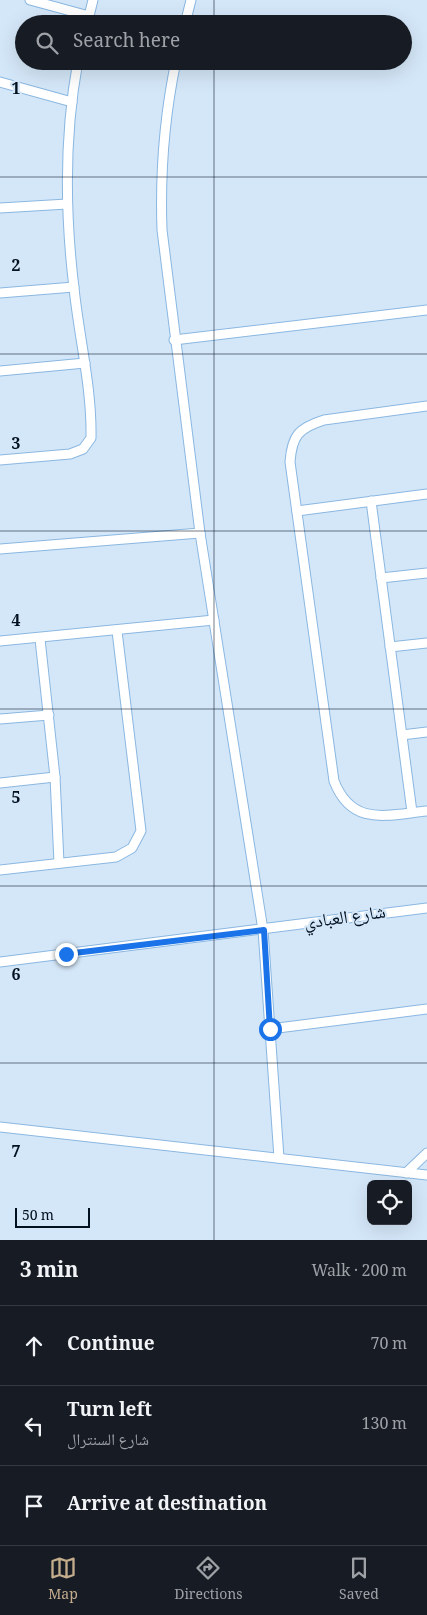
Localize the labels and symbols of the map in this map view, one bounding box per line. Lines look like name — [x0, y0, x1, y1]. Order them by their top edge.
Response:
text: 1 — [12, 77, 21, 104]
text: 2 — [12, 254, 21, 281]
text: 3 — [12, 432, 21, 459]
text: 4 — [12, 609, 21, 636]
text: 5 — [12, 786, 21, 813]
street label: شارع العبادي — [302, 898, 388, 940]
route end — [55, 943, 78, 966]
text: 6 — [12, 963, 21, 990]
route start — [259, 1018, 282, 1041]
text: 7 — [12, 1140, 21, 1167]
scale bar — [15, 1205, 90, 1228]

